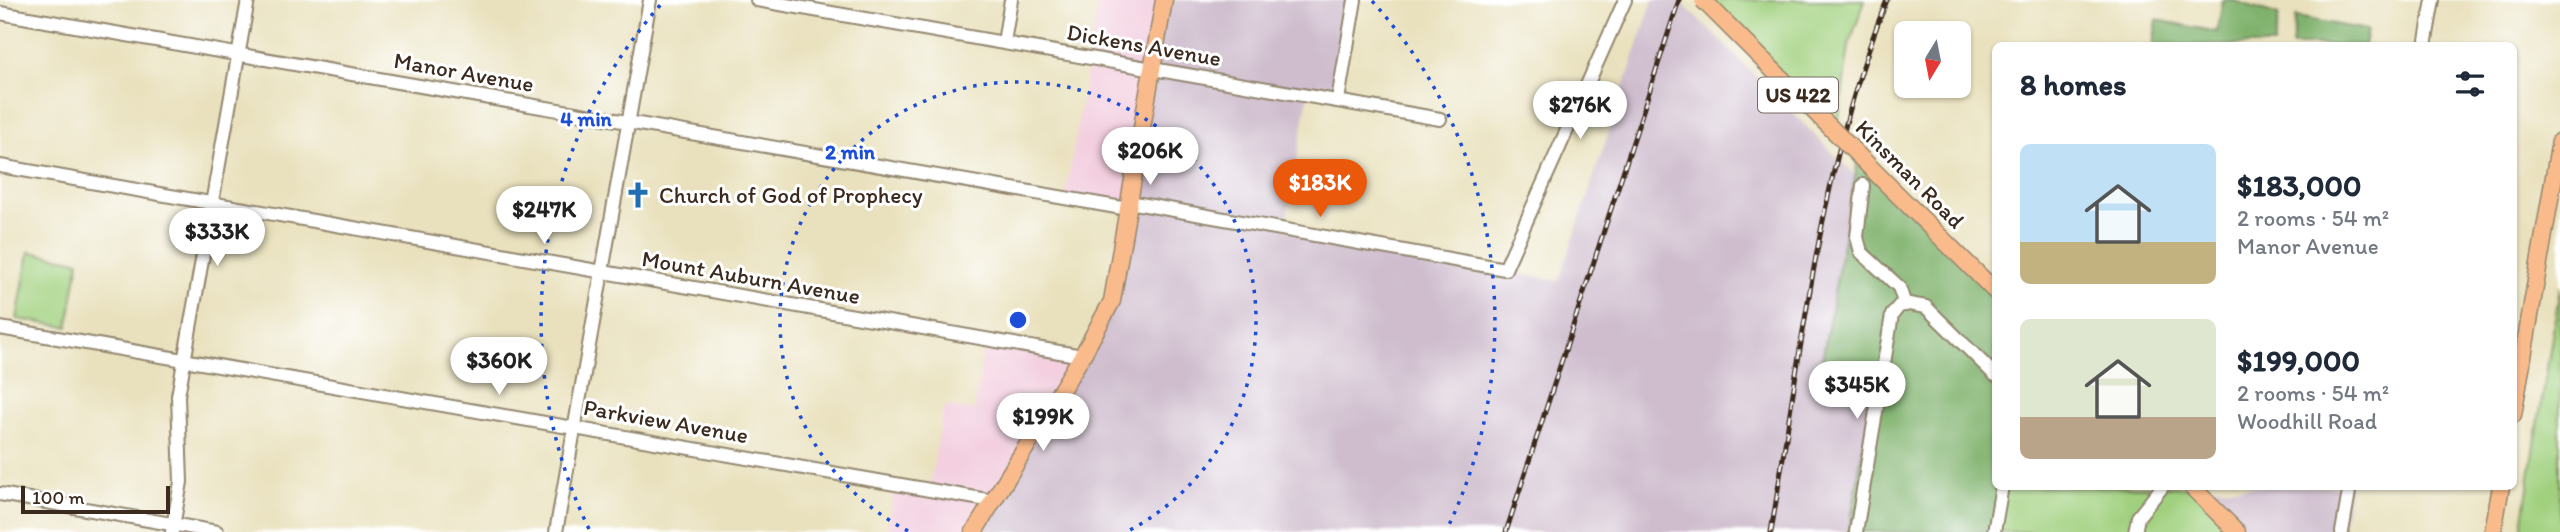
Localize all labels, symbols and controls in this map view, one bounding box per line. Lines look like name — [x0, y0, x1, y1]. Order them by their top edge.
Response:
street label: Dickens Avenue — [1065, 18, 1223, 72]
north arrow — [1894, 21, 1970, 98]
map controls — [1894, 21, 1971, 98]
street label: Manor Avenue — [392, 46, 536, 98]
icon: filters — [2451, 65, 2489, 103]
text: 8 homes — [2020, 66, 2127, 103]
road number: US 422 — [1758, 78, 1838, 112]
pin: $276K — [1531, 82, 1629, 141]
text: $276K — [1549, 90, 1611, 118]
text: 4 min — [560, 106, 613, 131]
street label: Kinsman Road — [1850, 114, 1970, 234]
pin: $206K — [1101, 128, 1199, 187]
text: $206K — [1118, 136, 1182, 164]
text: 2 min — [825, 139, 876, 164]
pin: $183K — [1271, 160, 1369, 219]
text: $183,000 — [2237, 167, 2361, 204]
text: $183K — [1289, 168, 1351, 196]
icon: home — [2076, 172, 2160, 256]
church icon: Church of God of Prophecy — [623, 180, 653, 210]
place label: Church of God of Prophecy — [659, 181, 923, 209]
pin: $247K — [495, 187, 593, 246]
text: $247K — [512, 195, 576, 223]
text: 2 rooms · 54 m² — [2237, 204, 2389, 232]
pin: $333K — [168, 208, 266, 268]
text: $333K — [185, 217, 249, 245]
text: Manor Avenue — [2237, 232, 2379, 260]
street label: Mount Auburn Avenue — [640, 244, 862, 310]
centre of rings — [1006, 308, 1030, 332]
pin: $360K — [450, 338, 548, 397]
text: $199,000 — [2237, 342, 2360, 379]
text: $360K — [466, 346, 532, 374]
icon: home — [2076, 347, 2160, 431]
pin: $345K — [1808, 362, 1906, 421]
text: $345K — [1825, 370, 1889, 398]
text: 2 rooms · 54 m² — [2237, 379, 2389, 407]
street label: Parkview Avenue — [581, 393, 751, 449]
pin: $199K — [994, 393, 1092, 453]
text: $199K — [1012, 402, 1074, 430]
text: Woodhill Road — [2237, 407, 2377, 435]
scale bar — [21, 483, 170, 515]
text: 100 m — [32, 486, 84, 509]

